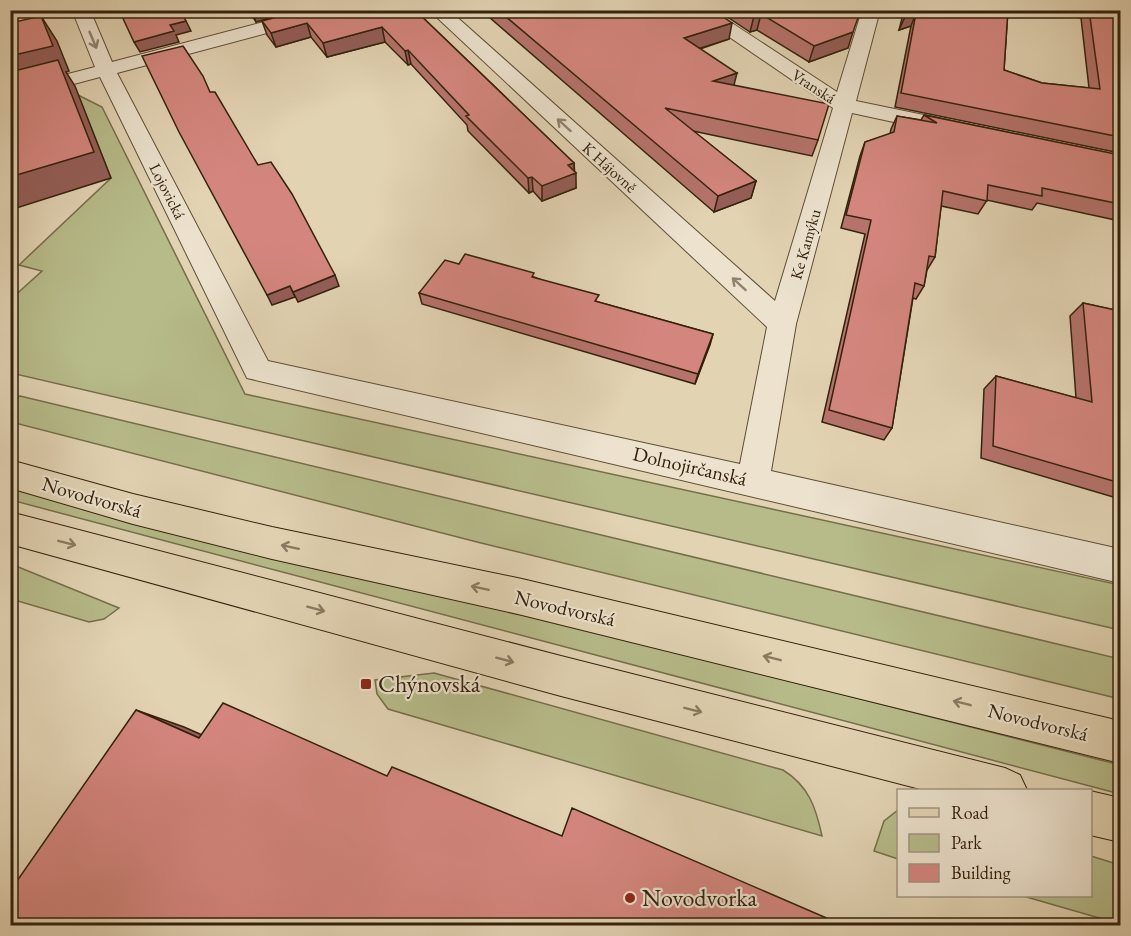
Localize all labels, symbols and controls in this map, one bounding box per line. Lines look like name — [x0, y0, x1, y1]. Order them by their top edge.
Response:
one-way arrow — [88, 30, 99, 49]
street label: Vranská — [788, 64, 840, 109]
one-way arrow — [556, 118, 571, 132]
street label: K Hájovně — [578, 137, 641, 197]
street label: Lojovická — [145, 160, 191, 223]
street label: Ke Kamýku — [785, 206, 826, 282]
one-way arrow — [732, 277, 747, 291]
street label: Dolnojirčanská — [630, 440, 750, 492]
street label: Novodvorská — [39, 470, 145, 524]
one-way arrow — [57, 537, 76, 549]
one-way arrow — [280, 540, 299, 552]
one-way arrow — [471, 582, 491, 593]
street label: Novodvorská — [512, 584, 618, 632]
one-way arrow — [307, 604, 326, 616]
one-way arrow — [763, 651, 782, 663]
one-way arrow — [495, 655, 514, 667]
place label: Chýnovská — [378, 668, 481, 699]
marker: Chýnovská — [359, 677, 373, 691]
one-way arrow — [952, 697, 971, 709]
street label: Novodvorská — [985, 697, 1091, 747]
one-way arrow — [683, 705, 702, 716]
legend — [897, 789, 1092, 897]
text: Road — [951, 801, 990, 824]
text: Park — [951, 831, 982, 854]
text: Building — [951, 861, 1011, 884]
place label: Novodvorka — [642, 882, 758, 913]
marker: Novodvorka — [623, 891, 637, 905]

